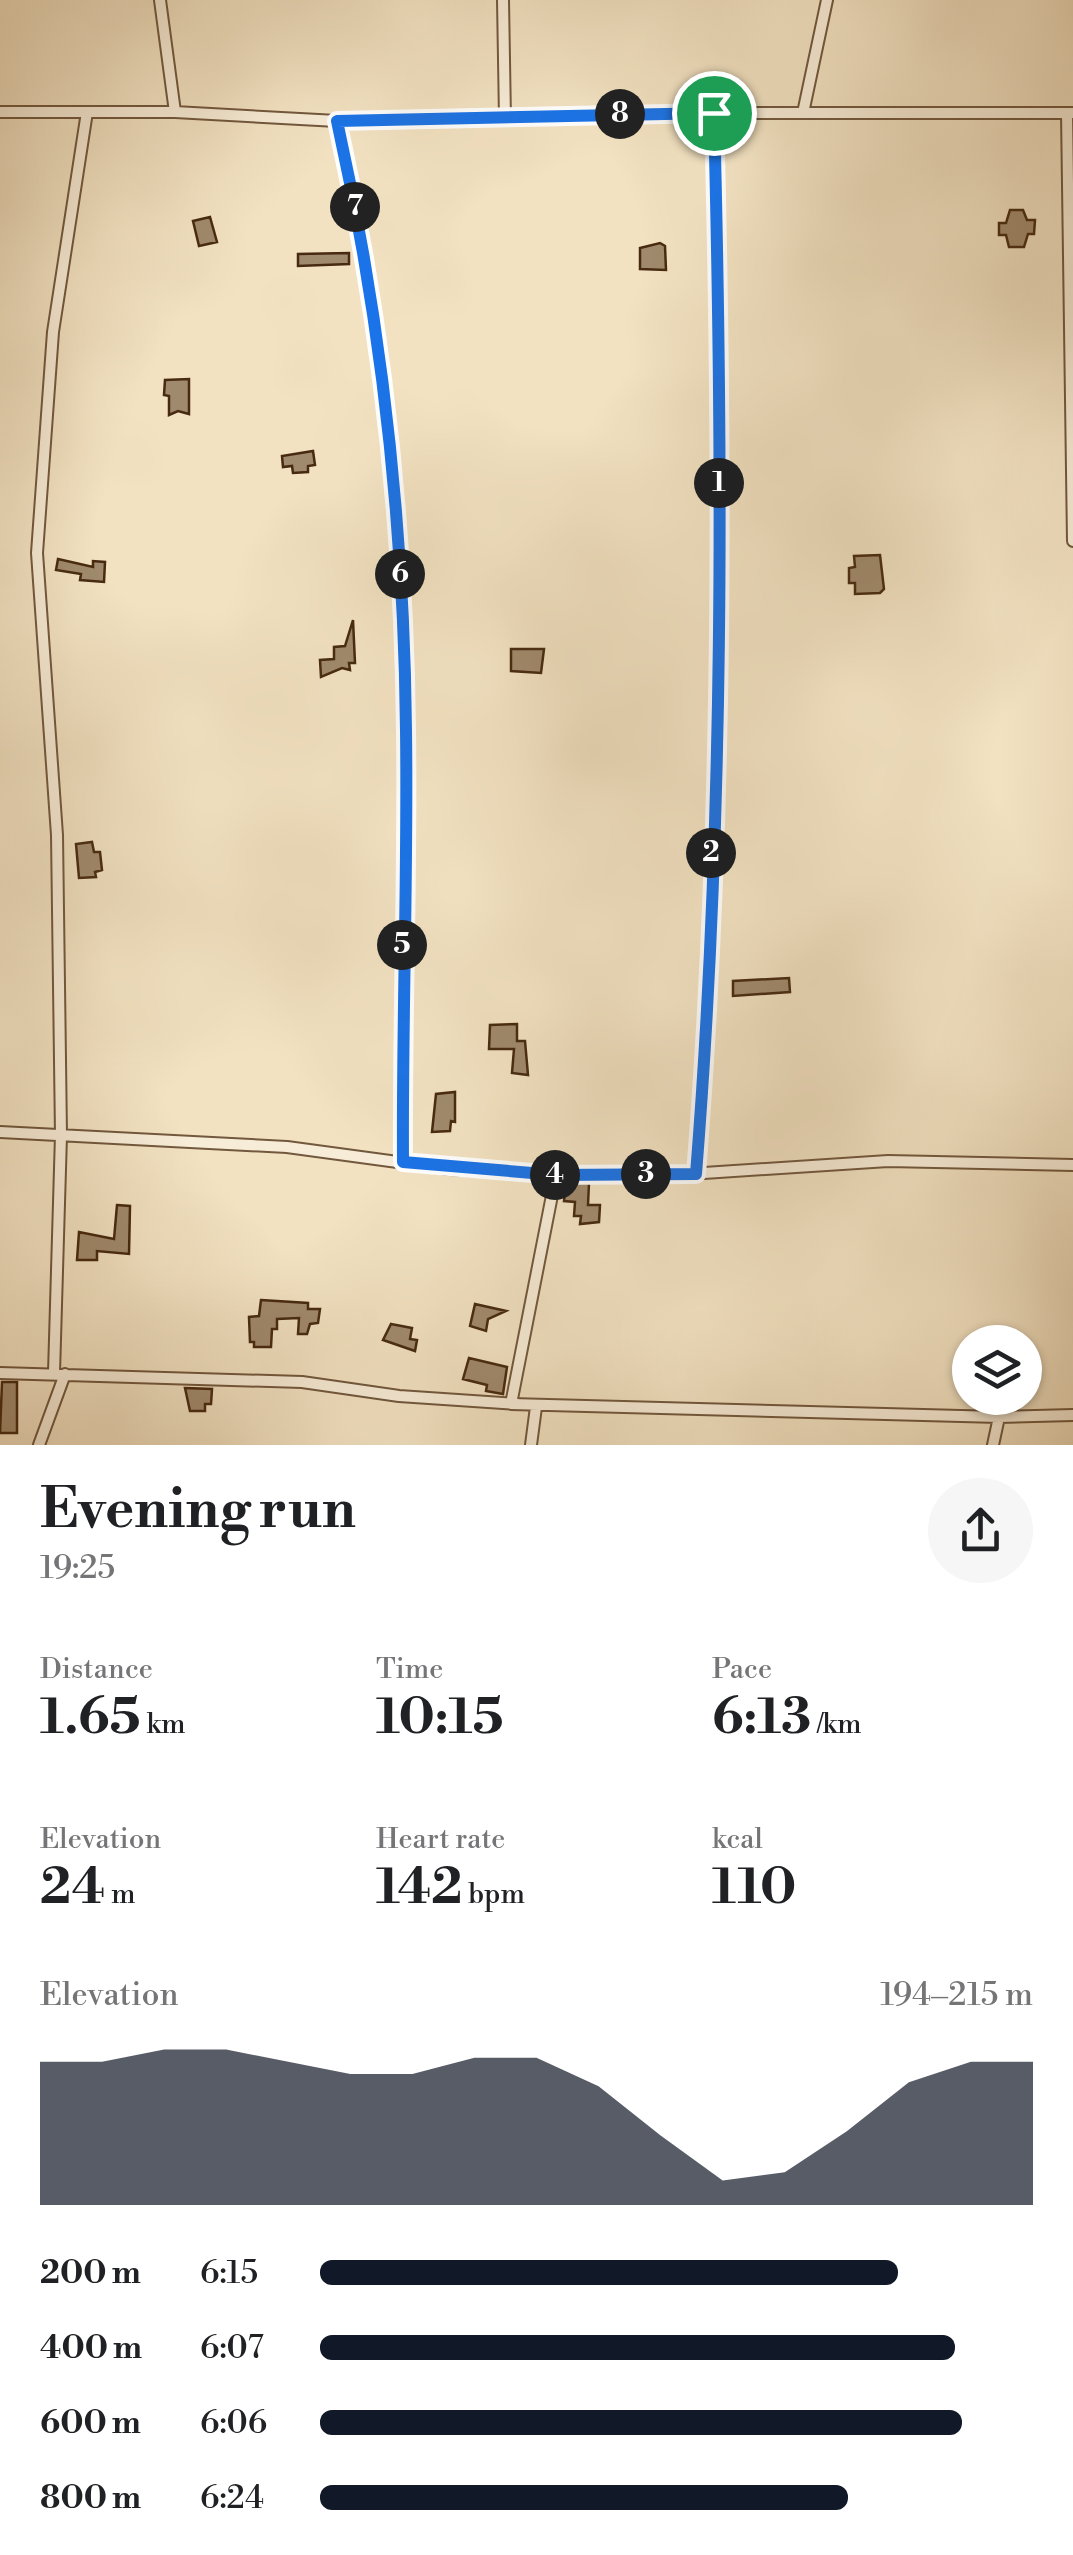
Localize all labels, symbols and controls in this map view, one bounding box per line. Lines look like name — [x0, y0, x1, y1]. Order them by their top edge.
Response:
pin — [672, 71, 757, 156]
icon: arrive — [687, 86, 742, 141]
pin: 8 — [595, 89, 645, 139]
text: 8 — [611, 96, 629, 131]
pin: 7 — [330, 182, 380, 232]
text: 7 — [347, 189, 363, 224]
pin: 1 — [694, 458, 744, 508]
text: 1 — [712, 465, 726, 500]
pin: 6 — [375, 549, 425, 599]
text: 6 — [391, 556, 409, 591]
pin: 2 — [686, 828, 736, 878]
text: 2 — [702, 835, 720, 870]
pin: 5 — [377, 920, 427, 970]
text: 5 — [393, 927, 411, 962]
pin: 3 — [621, 1149, 671, 1199]
pin: 4 — [530, 1150, 580, 1200]
text: 3 — [638, 1156, 654, 1191]
text: 4 — [546, 1157, 564, 1192]
map controls — [952, 1325, 1042, 1415]
button: layers — [952, 1325, 1042, 1415]
text: Evening run — [40, 1476, 356, 1545]
button: share — [928, 1478, 1033, 1583]
text: 19:25 — [40, 1548, 115, 1588]
text: Distance — [40, 1652, 153, 1687]
text: Time — [376, 1652, 443, 1687]
text: Pace — [712, 1652, 772, 1687]
text: 1.65 — [40, 1687, 141, 1749]
text: 10:15 — [376, 1687, 503, 1749]
text: 6:13 — [712, 1687, 811, 1749]
text: km — [141, 1707, 186, 1742]
text: /km — [811, 1707, 862, 1742]
text: Elevation — [40, 1822, 161, 1857]
text: Heart rate — [376, 1822, 505, 1857]
text: kcal — [712, 1822, 763, 1857]
text: 24 — [40, 1857, 105, 1919]
text: 142 — [376, 1857, 463, 1919]
text: 110 — [712, 1857, 796, 1919]
text: m — [105, 1877, 135, 1912]
text: bpm — [463, 1877, 525, 1912]
text: Elevation — [40, 1975, 179, 2015]
text: 194–215 m — [880, 1975, 1033, 2015]
text: 200 m — [40, 2253, 141, 2293]
text: 6:15 — [200, 2253, 258, 2293]
text: 400 m — [40, 2328, 142, 2368]
text: 6:07 — [200, 2328, 264, 2368]
text: 600 m — [40, 2403, 141, 2443]
text: 6:06 — [200, 2403, 267, 2443]
text: 800 m — [40, 2478, 141, 2518]
text: 6:24 — [200, 2478, 264, 2518]

